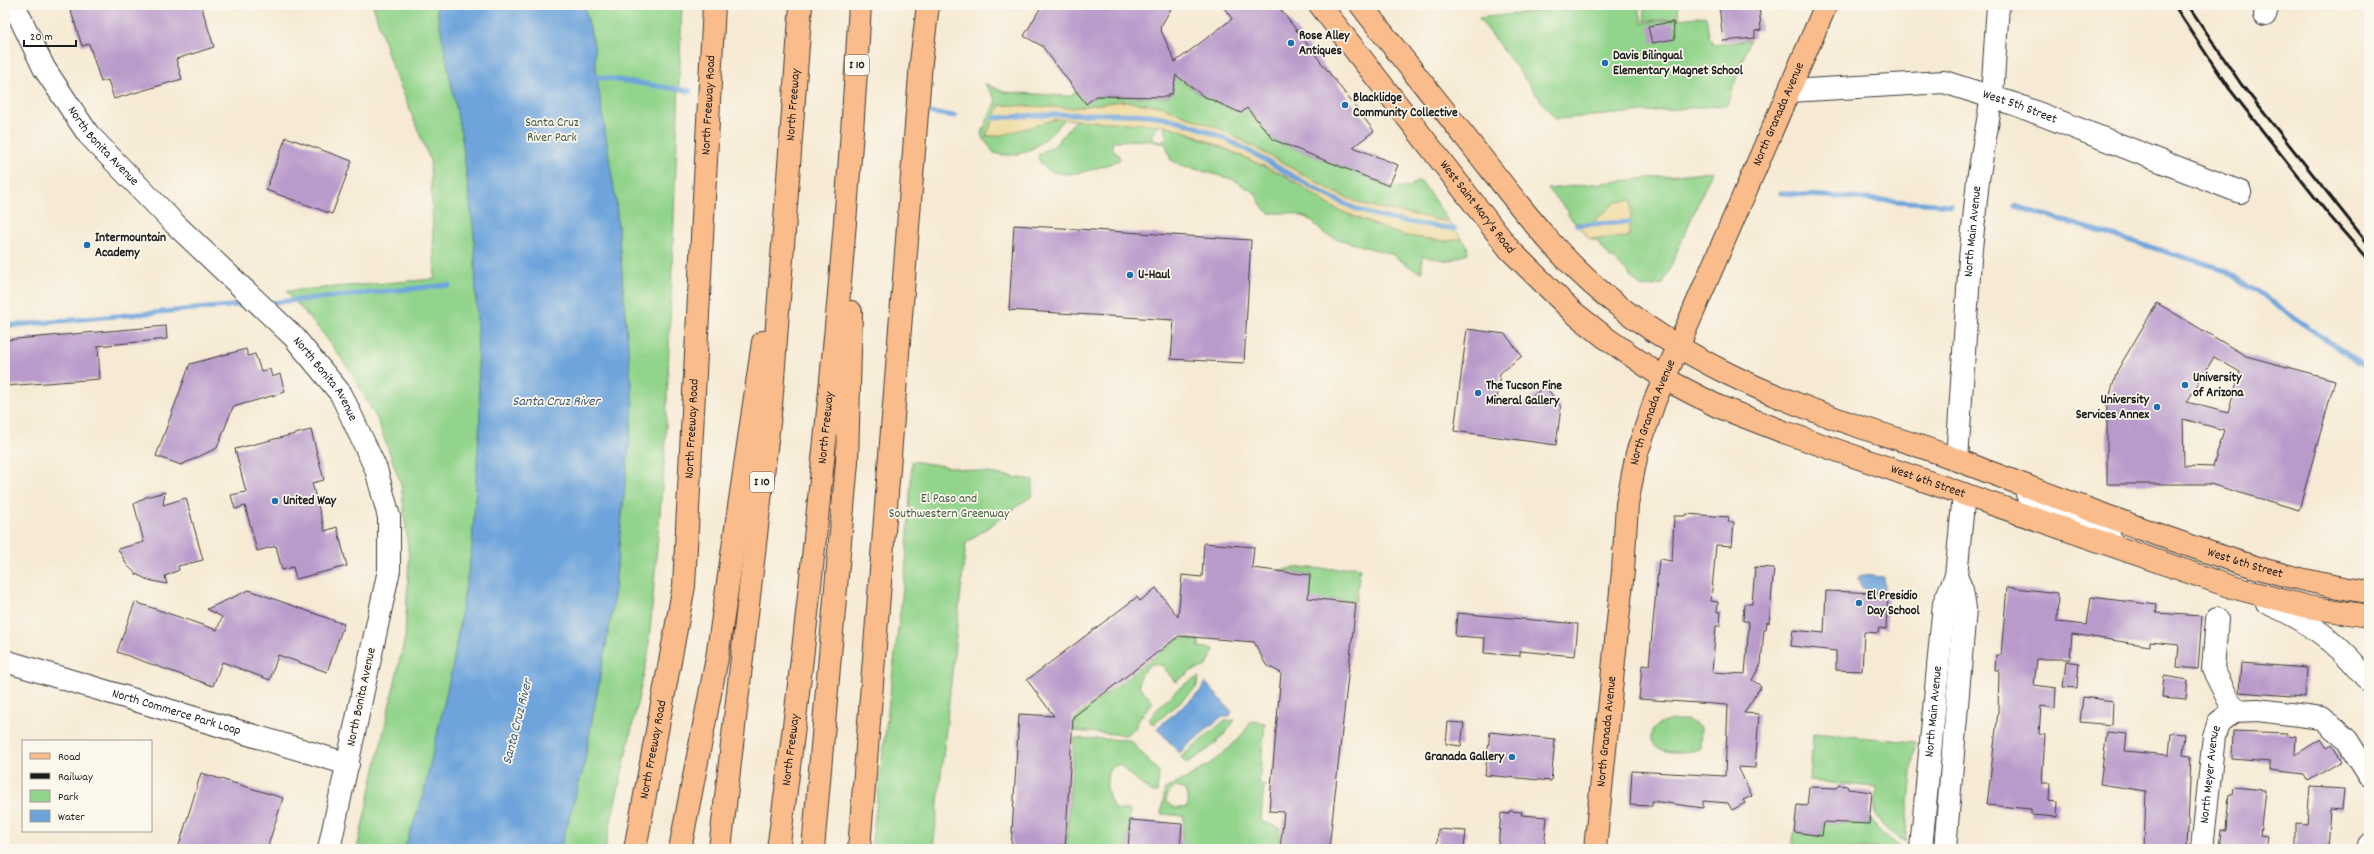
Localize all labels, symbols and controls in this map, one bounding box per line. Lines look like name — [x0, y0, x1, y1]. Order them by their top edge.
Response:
scale bar — [24, 22, 76, 48]
place label: Rose Alley Antiques — [1299, 27, 1350, 61]
text: 20 m — [30, 29, 53, 46]
marker: Rose Alley Antiques — [1286, 38, 1296, 48]
place label: Davis Bilingual Elementary Magnet School — [1613, 47, 1744, 81]
street label: North Freeway Road — [697, 55, 721, 156]
road number: I 10 — [845, 55, 869, 75]
marker: Davis Bilingual Elementary Magnet School — [1600, 58, 1610, 68]
street label: North Granada Avenue — [1748, 59, 1810, 169]
street label: North Freeway — [781, 67, 806, 142]
street label: West 5th Street — [1980, 85, 2060, 129]
place label: Blacklidge Community Collective — [1353, 89, 1458, 123]
marker: Blacklidge Community Collective — [1340, 100, 1350, 110]
street label: North Bonita Avenue — [63, 103, 143, 191]
park label: Santa Cruz River Park — [525, 114, 579, 148]
street label: West Saint Mary's Road — [1435, 157, 1519, 258]
street label: North Main Avenue — [1959, 185, 1987, 278]
place label: Intermountain Academy — [95, 229, 166, 263]
marker: Intermountain Academy — [82, 240, 92, 250]
place label: U-Haul — [1138, 266, 1171, 285]
marker: U-Haul — [1125, 270, 1135, 280]
street label: North Bonita Avenue — [288, 333, 362, 425]
street label: North Granada Avenue — [1625, 356, 1681, 467]
place label: University of Arizona — [2193, 369, 2244, 403]
place label: The Tucson Fine Mineral Gallery — [1486, 377, 1562, 411]
street label: North Freeway Road — [680, 378, 704, 479]
marker: University of Arizona — [2180, 380, 2190, 390]
marker: The Tucson Fine Mineral Gallery — [1473, 388, 1483, 398]
street label: North Freeway — [813, 390, 839, 465]
place label: University Services Annex — [2076, 391, 2150, 425]
water label: Santa Cruz River — [512, 392, 601, 412]
marker: University Services Annex — [2152, 402, 2162, 412]
street label: West 6th Street — [1888, 460, 1968, 504]
road number: I 10 — [750, 472, 774, 492]
park label: El Paso and Southwestern Greenway — [889, 490, 1010, 524]
place label: United Way — [283, 492, 337, 511]
marker: United Way — [270, 496, 280, 506]
street label: West 6th Street — [2205, 543, 2285, 584]
place label: El Presidio Day School — [1867, 587, 1921, 621]
marker: El Presidio Day School — [1854, 598, 1864, 608]
street label: North Bonita Avenue — [342, 646, 382, 748]
street label: North Main Avenue — [1920, 665, 1948, 758]
water label: Santa Cruz River — [498, 675, 539, 767]
street label: North Granada Avenue — [1592, 675, 1622, 788]
street label: North Commerce Park Loop — [110, 684, 243, 741]
street label: North Freeway Road — [635, 699, 672, 801]
street label: North Freeway — [777, 712, 805, 787]
street label: North Meyer Avenue — [2195, 722, 2227, 824]
legend — [22, 740, 152, 832]
place label: Granada Gallery — [1425, 748, 1505, 767]
text: Road — [58, 749, 80, 766]
marker: Granada Gallery — [1507, 752, 1517, 762]
text: Railway — [58, 769, 94, 786]
text: Park — [58, 789, 79, 806]
text: Water — [58, 809, 85, 826]

